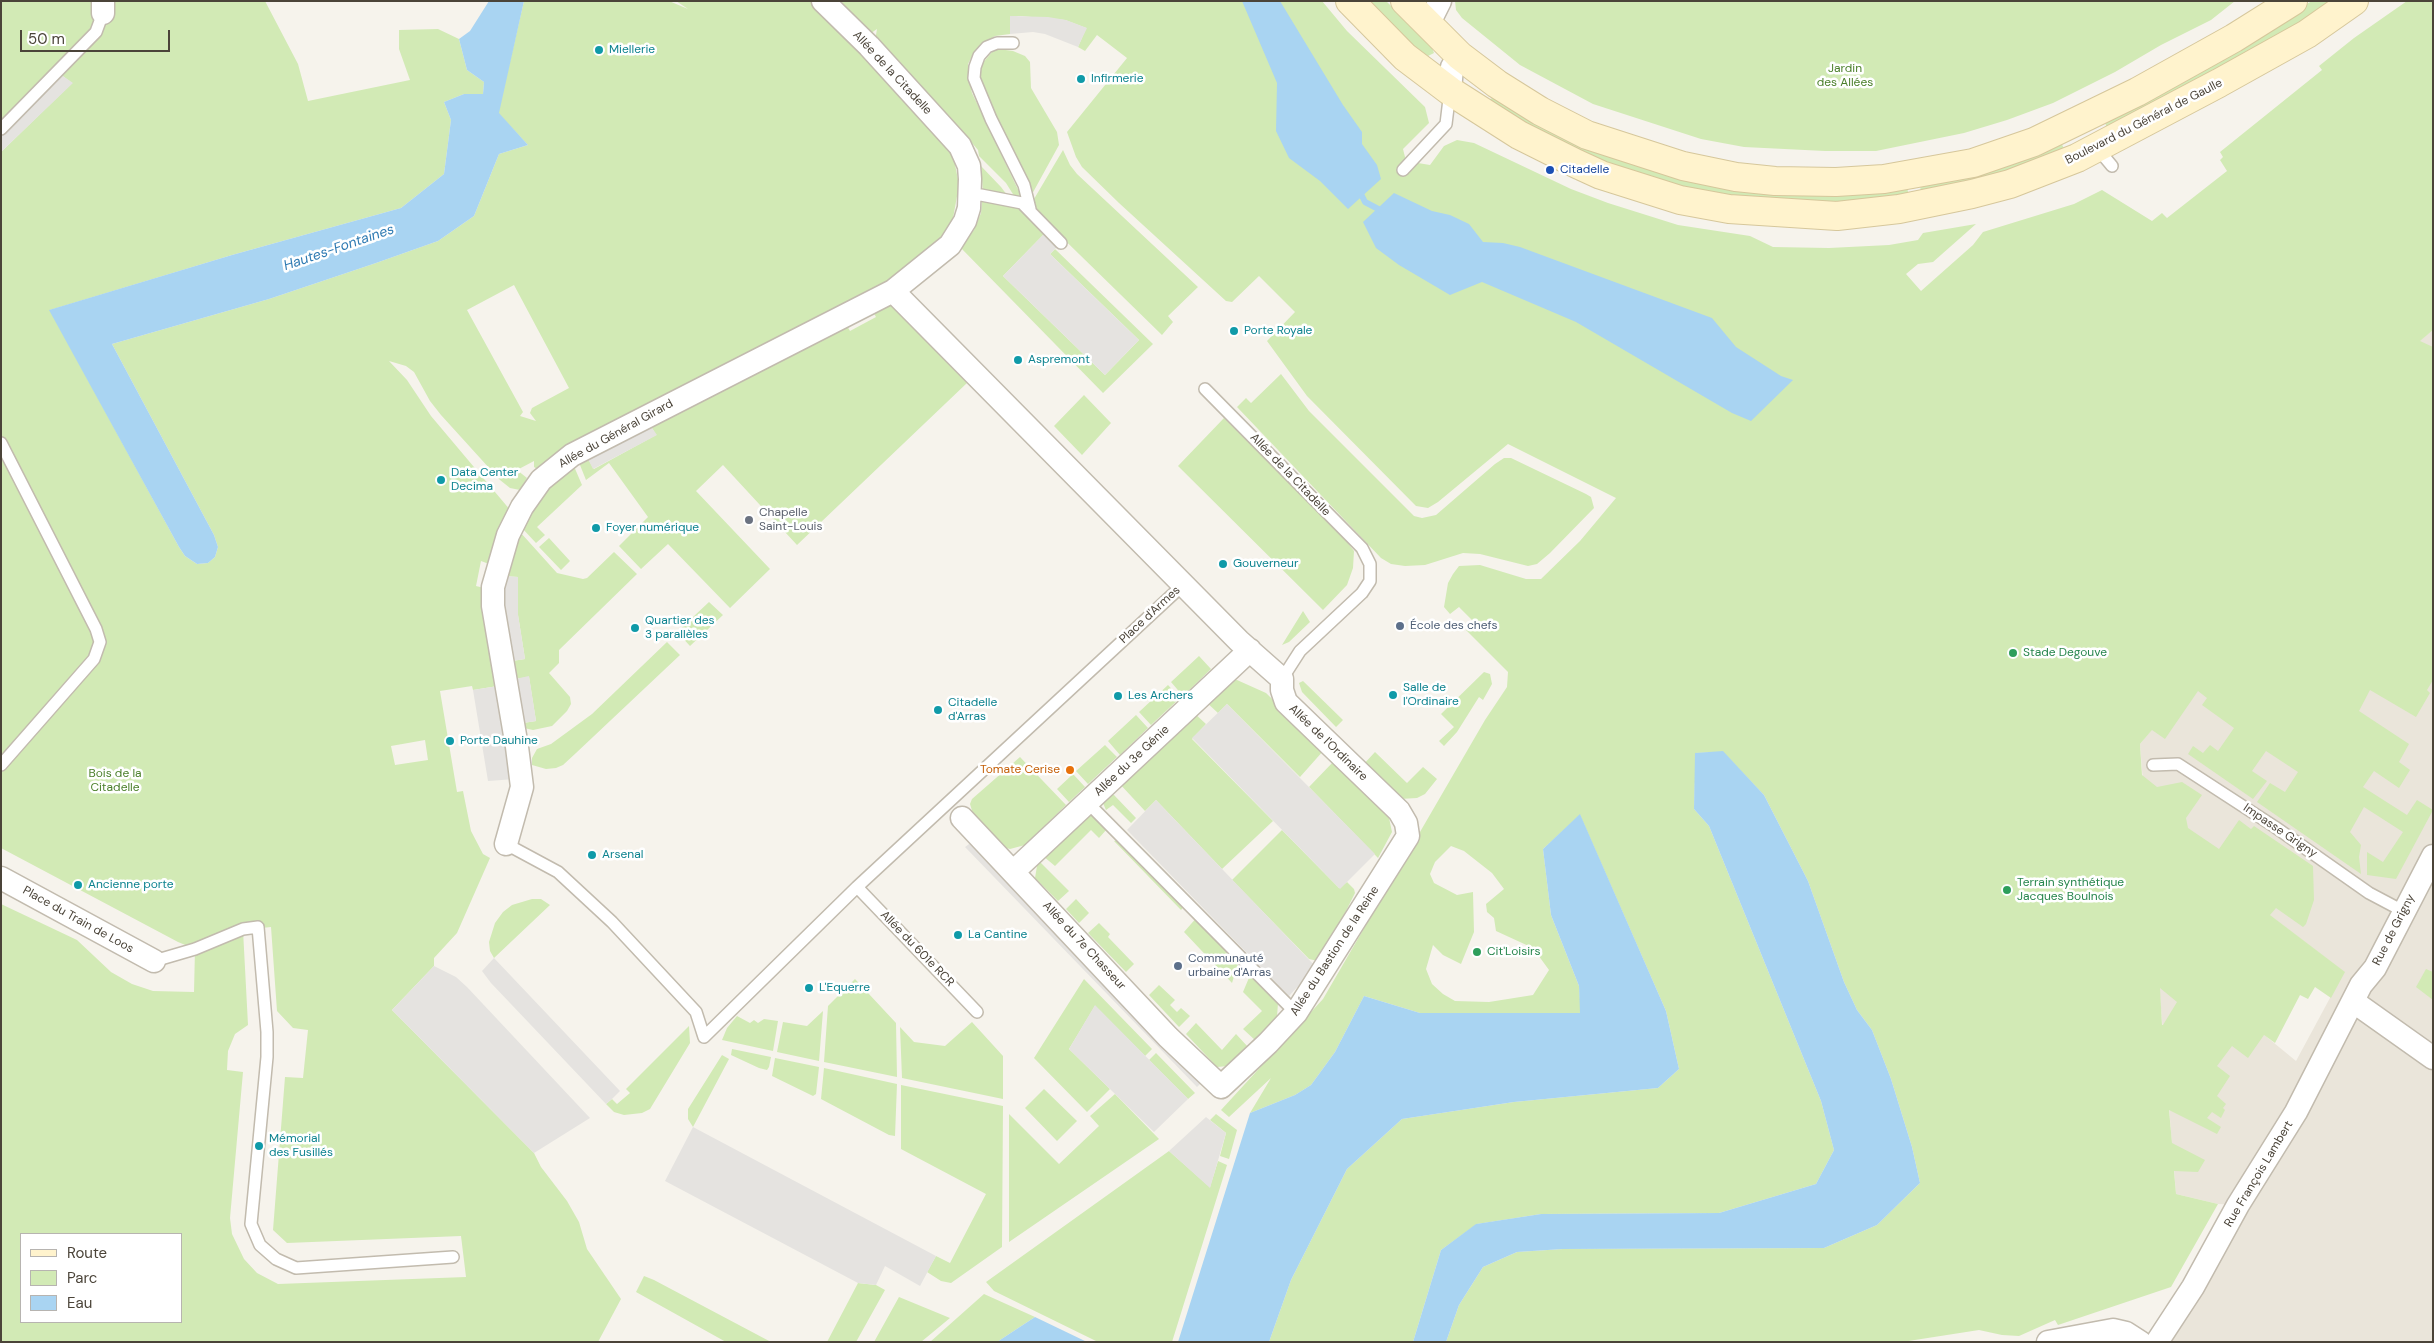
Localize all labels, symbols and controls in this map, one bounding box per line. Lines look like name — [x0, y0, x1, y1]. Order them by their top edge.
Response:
scale bar — [22, 20, 172, 52]
street label: Allée de la Citadelle — [849, 28, 935, 118]
text: 50 m — [28, 29, 65, 49]
place label: Miellerie — [609, 43, 655, 57]
marker: Miellerie — [593, 44, 605, 56]
park label: Jardin des Allées — [1817, 62, 1873, 90]
place label: Infirmerie — [1091, 72, 1144, 86]
marker: Infirmerie — [1075, 73, 1087, 85]
street label: Boulevard du Général de Gaulle — [2063, 76, 2225, 168]
place label: Citadelle — [1560, 163, 1609, 177]
marker: Citadelle — [1544, 164, 1556, 176]
water label: Hautes-Fontaines — [282, 221, 396, 275]
place label: Porte Royale — [1244, 324, 1312, 338]
marker: Porte Royale — [1228, 325, 1240, 337]
place label: Aspremont — [1028, 353, 1090, 367]
marker: Aspremont — [1012, 354, 1024, 366]
street label: Allée du Général Girard — [556, 396, 676, 472]
street label: Allée de la Citadelle — [1247, 431, 1333, 519]
place label: Data Center Decima — [451, 466, 518, 494]
marker: Data Center Decima — [435, 474, 447, 486]
place label: Chapelle Saint-Louis — [759, 506, 822, 534]
marker: Chapelle Saint-Louis — [743, 514, 755, 526]
place label: Foyer numérique — [606, 521, 699, 535]
marker: Foyer numérique — [590, 522, 602, 534]
place label: Gouverneur — [1233, 557, 1298, 571]
marker: Gouverneur — [1217, 558, 1229, 570]
street label: Place d'Armes — [1117, 583, 1183, 647]
place label: Quartier des 3 parallèles — [645, 614, 715, 642]
place label: École des chefs — [1410, 619, 1497, 633]
marker: École des chefs — [1394, 620, 1406, 632]
marker: Quartier des 3 parallèles — [629, 622, 641, 634]
place label: Stade Degouve — [2023, 646, 2107, 660]
marker: Stade Degouve — [2007, 647, 2019, 659]
place label: Salle de l'Ordinaire — [1403, 681, 1459, 709]
place label: Les Archers — [1128, 689, 1193, 703]
marker: Salle de l'Ordinaire — [1387, 689, 1399, 701]
marker: Les Archers — [1112, 690, 1124, 702]
place label: Citadelle d'Arras — [948, 696, 997, 724]
street label: Allée de l'Ordinaire — [1286, 702, 1370, 784]
marker: Citadelle d'Arras — [932, 704, 944, 716]
street label: Allée du 3e Génie — [1091, 723, 1173, 799]
place label: Porte Dauhine — [460, 734, 538, 748]
marker: Porte Dauhine — [444, 735, 456, 747]
place label: Tomate Cerise — [980, 763, 1060, 777]
marker: Tomate Cerise — [1064, 764, 1076, 776]
park label: Bois de la Citadelle — [88, 767, 142, 795]
street label: Impasse Grigny — [2240, 801, 2320, 861]
place label: Arsenal — [602, 848, 643, 862]
marker: Arsenal — [586, 849, 598, 861]
place label: Terrain synthétique Jacques Boulnois — [2017, 876, 2124, 904]
place label: Ancienne porte — [88, 878, 174, 892]
marker: Ancienne porte — [72, 879, 84, 891]
street label: Allée du Bastion de la Reine — [1288, 883, 1382, 1019]
street label: Place du Train de Loos — [20, 884, 136, 956]
marker: Terrain synthétique Jacques Boulnois — [2001, 884, 2013, 896]
street label: Rue de Grigny — [2370, 892, 2418, 968]
street label: Allée du 7e Chasseur — [1039, 899, 1129, 993]
street label: Allée du 601e RCR — [877, 908, 957, 990]
place label: La Cantine — [968, 928, 1027, 942]
marker: La Cantine — [952, 929, 964, 941]
place label: Cit'Loisirs — [1487, 945, 1541, 959]
marker: Cit'Loisirs — [1471, 946, 1483, 958]
place label: Communauté urbaine d'Arras — [1188, 952, 1271, 980]
marker: Communauté urbaine d'Arras — [1172, 960, 1184, 972]
place label: L'Equerre — [819, 981, 870, 995]
marker: L'Equerre — [803, 982, 815, 994]
street label: Rue François Lambert — [2222, 1118, 2296, 1230]
place label: Mémorial des Fusillés — [269, 1132, 333, 1160]
marker: Mémorial des Fusillés — [253, 1140, 265, 1152]
legend — [20, 1233, 182, 1323]
text: Route — [67, 1243, 107, 1263]
text: Parc — [67, 1268, 97, 1288]
text: Eau — [67, 1293, 92, 1313]

